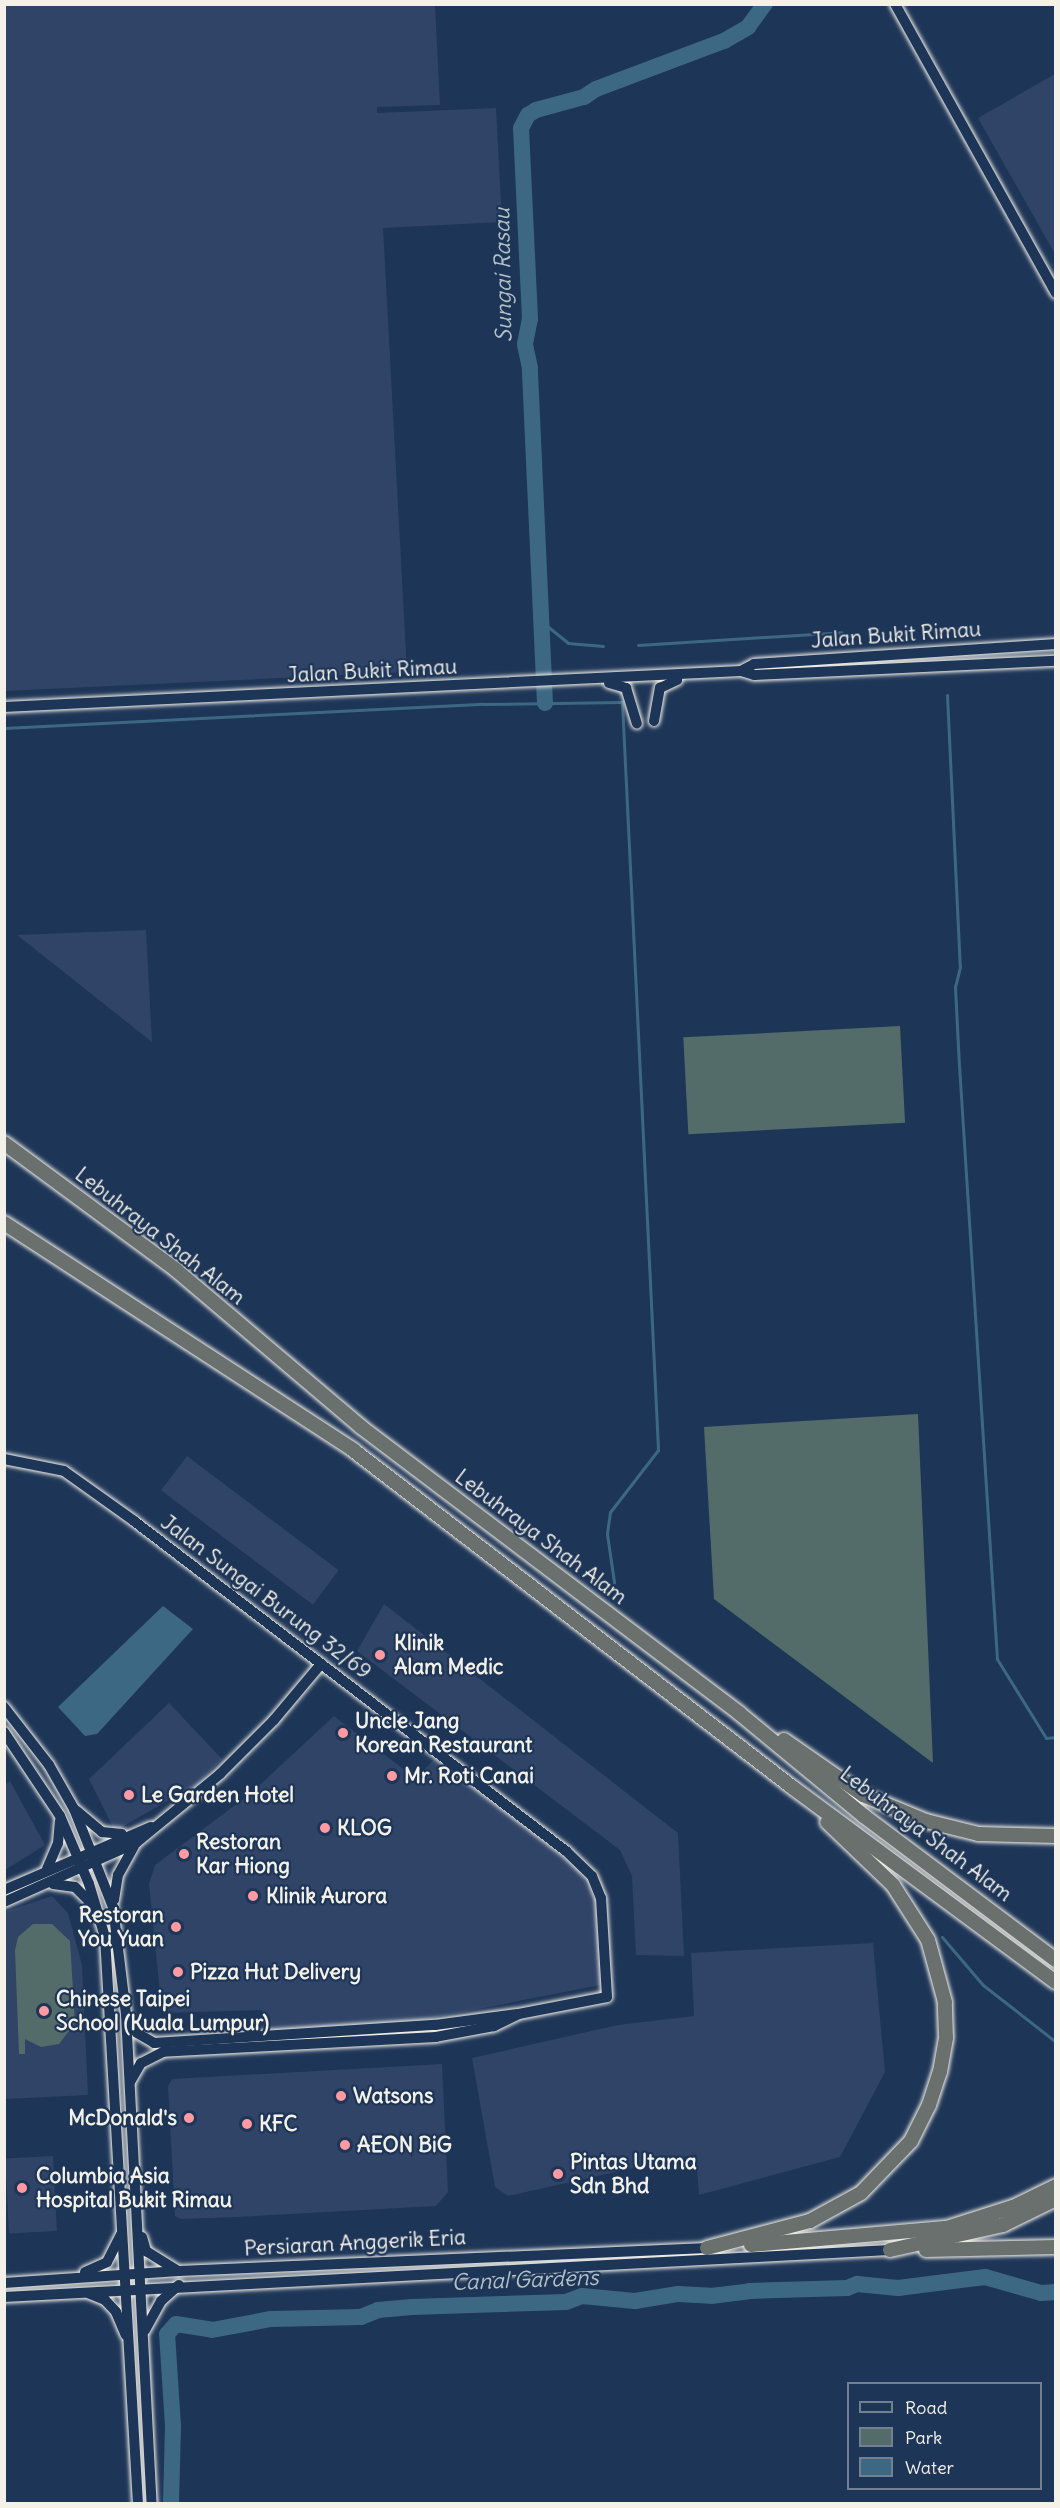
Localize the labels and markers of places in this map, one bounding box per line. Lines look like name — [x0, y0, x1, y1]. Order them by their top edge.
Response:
place label: Klinik Alam Medic — [394, 1630, 504, 1680]
marker: Klinik Alam Medic — [371, 1646, 389, 1664]
place label: Uncle Jang Korean Restaurant — [355, 1708, 532, 1758]
marker: Uncle Jang Korean Restaurant — [336, 1726, 350, 1740]
place label: Mr. Roti Canai — [404, 1763, 534, 1789]
marker: Mr. Roti Canai — [385, 1769, 399, 1783]
place label: Le Garden Hotel — [141, 1782, 294, 1808]
marker: Le Garden Hotel — [122, 1788, 136, 1802]
place label: KLOG — [337, 1815, 392, 1841]
marker: KLOG — [318, 1821, 332, 1835]
place label: Restoran Kar Hiong — [196, 1829, 290, 1879]
marker: Restoran Kar Hiong — [177, 1847, 191, 1861]
place label: Klinik Aurora — [266, 1883, 387, 1909]
marker: Klinik Aurora — [244, 1887, 262, 1905]
place label: Restoran You Yuan — [78, 1902, 164, 1952]
marker: Restoran You Yuan — [169, 1920, 183, 1934]
place label: Pizza Hut Delivery — [190, 1959, 361, 1985]
marker: Pizza Hut Delivery — [171, 1965, 185, 1979]
place label: Chinese Taipei School (Kuala Lumpur) — [56, 1986, 269, 2036]
marker: Chinese Taipei School (Kuala Lumpur) — [37, 2004, 51, 2018]
place label: Watsons — [353, 2083, 434, 2109]
marker: Watsons — [334, 2089, 348, 2103]
place label: McDonald's — [68, 2105, 177, 2131]
marker: McDonald's — [182, 2111, 196, 2125]
place label: KFC — [259, 2111, 297, 2137]
marker: KFC — [240, 2117, 254, 2131]
place label: AEON BiG — [357, 2132, 452, 2158]
marker: AEON BiG — [338, 2138, 352, 2152]
place label: Pintas Utama Sdn Bhd — [570, 2149, 697, 2199]
place label: Columbia Asia Hospital Bukit Rimau — [36, 2163, 232, 2213]
marker: Pintas Utama Sdn Bhd — [551, 2167, 565, 2181]
marker: Columbia Asia Hospital Bukit Rimau — [13, 2179, 31, 2197]

